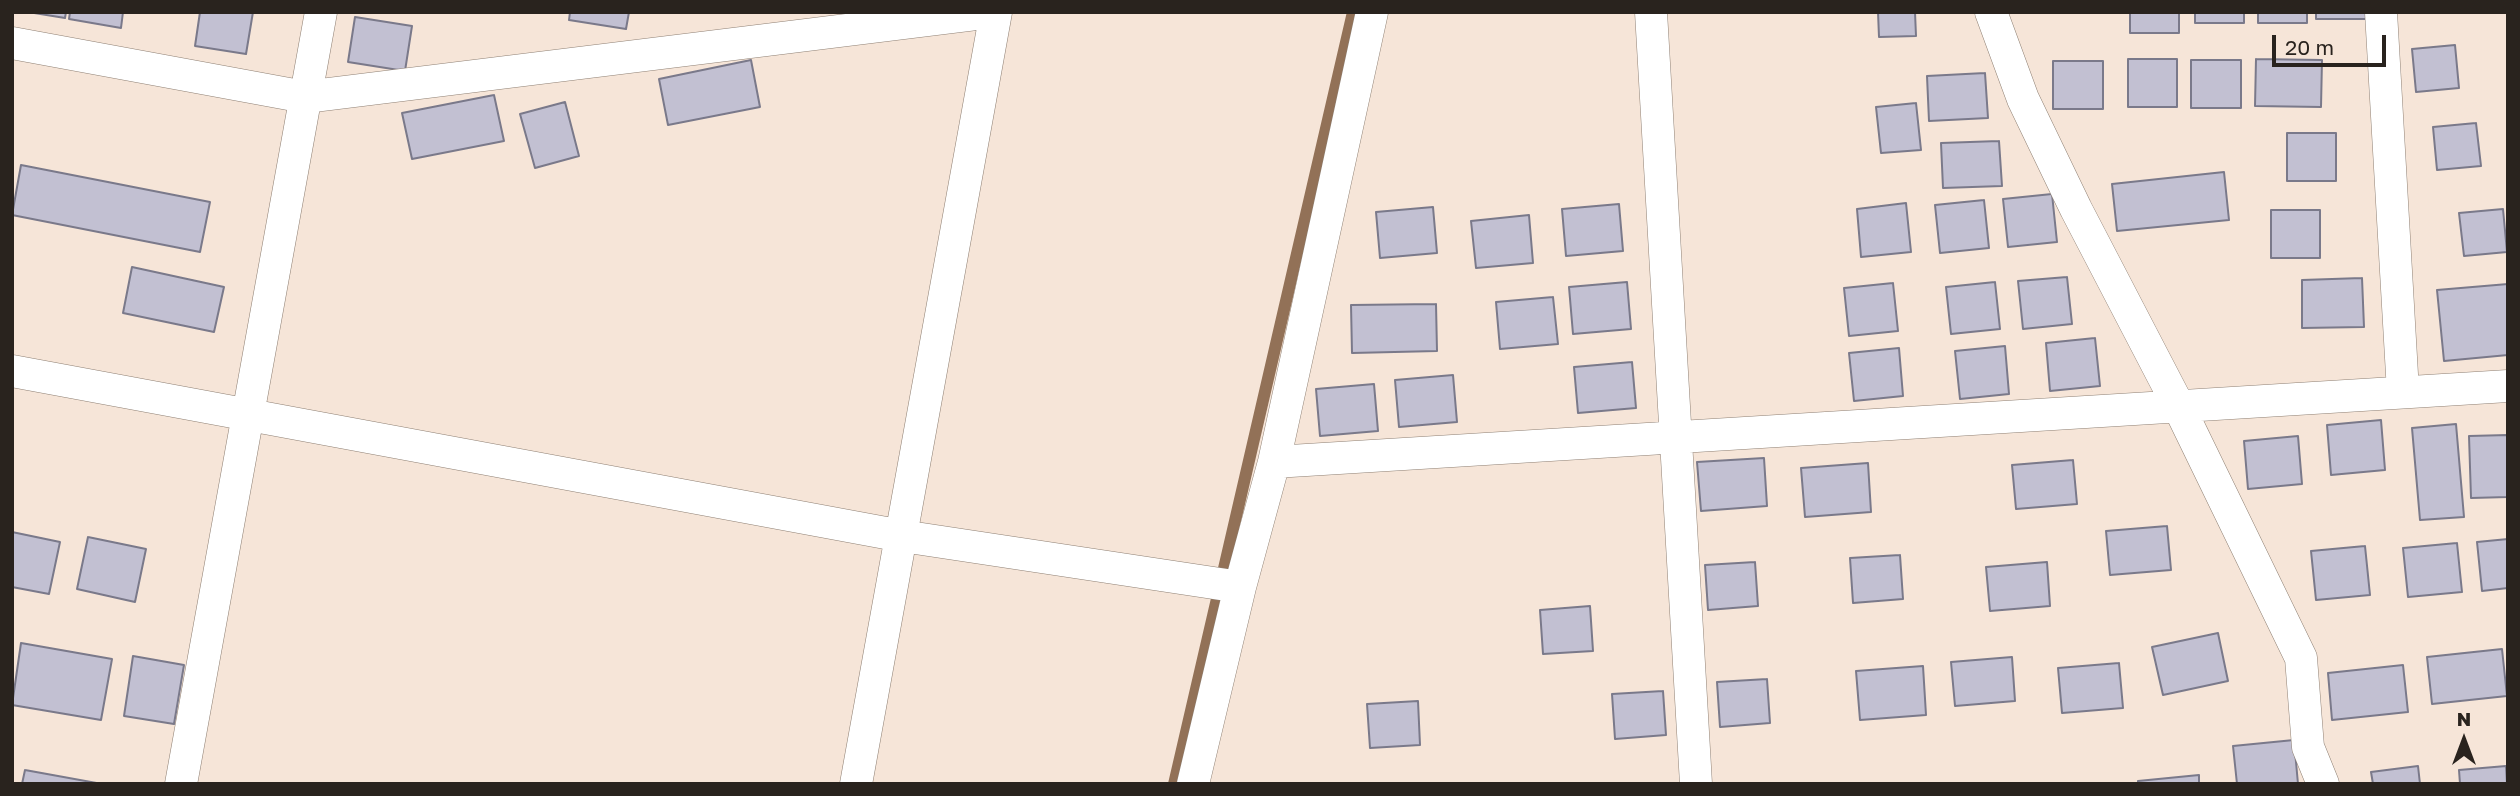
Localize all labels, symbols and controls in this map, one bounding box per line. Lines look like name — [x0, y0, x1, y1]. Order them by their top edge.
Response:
scale bar — [2275, 21, 2389, 65]
text: 20 m — [2285, 34, 2334, 60]
north arrow — [2429, 705, 2499, 775]
text: N — [2457, 707, 2471, 730]

